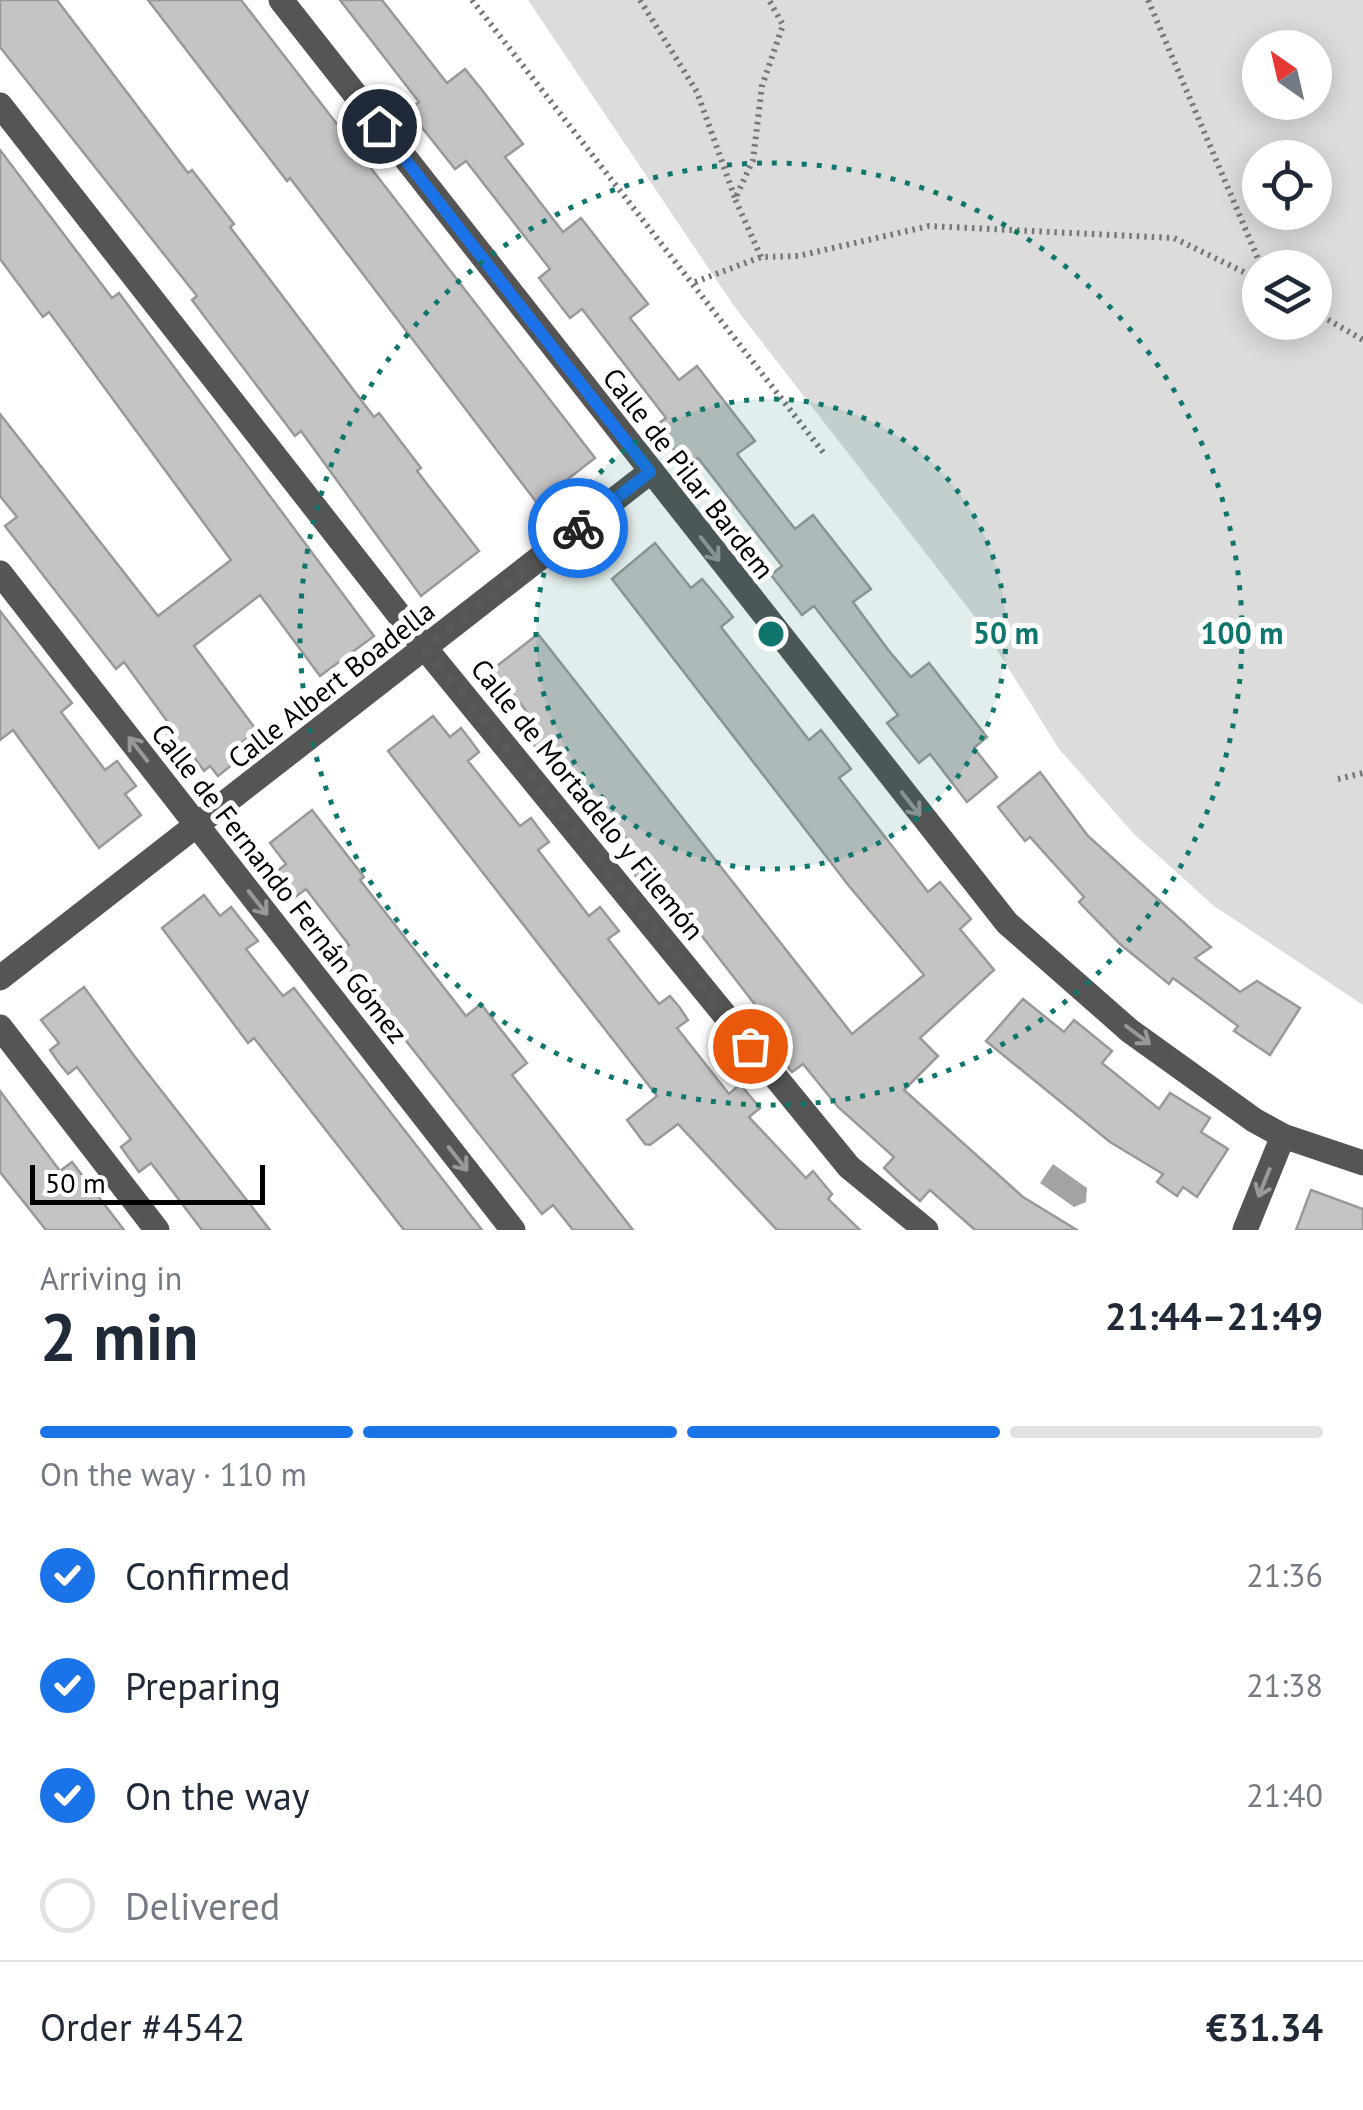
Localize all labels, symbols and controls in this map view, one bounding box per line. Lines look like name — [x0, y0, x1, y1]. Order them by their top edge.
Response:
north arrow — [1242, 30, 1332, 120]
map controls — [1242, 30, 1332, 340]
pin — [337, 84, 422, 169]
icon: home — [352, 99, 407, 154]
button: locate — [1242, 140, 1332, 230]
button: layers — [1242, 250, 1332, 340]
street label: Calle de Pilar Bardem — [595, 360, 783, 586]
courier — [528, 478, 628, 578]
icon: bike — [551, 501, 606, 556]
one-way arrow — [699, 535, 721, 561]
street label: Calle Albert Boadella — [220, 592, 442, 776]
text: 50 m — [973, 613, 1039, 652]
text: 100 m — [1201, 613, 1283, 652]
centre of rings — [753, 616, 789, 652]
street label: Calle de Mortadelo y Filemón — [463, 651, 713, 947]
street label: Calle de Fernando Fernán Gómez — [144, 716, 416, 1050]
one-way arrow — [127, 736, 148, 763]
one-way arrow — [901, 790, 922, 817]
one-way arrow — [246, 889, 268, 915]
pin — [708, 1004, 793, 1089]
icon: bag — [723, 1019, 778, 1074]
one-way arrow — [1124, 1025, 1151, 1046]
one-way arrow — [447, 1145, 468, 1172]
scale bar — [30, 1160, 265, 1204]
text: 50 m — [45, 1164, 106, 1201]
one-way arrow — [1254, 1167, 1272, 1198]
text: Arriving in — [40, 1257, 182, 1299]
text: 21:44–21:49 — [1105, 1291, 1323, 1340]
text: 2 min — [40, 1294, 199, 1378]
text: On the way · 110 m — [40, 1453, 307, 1495]
icon: check — [40, 1548, 95, 1603]
text: Confirmed — [125, 1551, 291, 1600]
text: 21:36 — [1246, 1554, 1323, 1596]
icon: check — [40, 1658, 95, 1713]
text: Preparing — [125, 1661, 281, 1710]
text: 21:38 — [1246, 1664, 1323, 1706]
icon: check — [40, 1768, 95, 1823]
text: On the way — [125, 1771, 310, 1820]
text: 21:40 — [1246, 1774, 1323, 1816]
text: Delivered — [125, 1881, 280, 1930]
text: Order #4542 — [40, 2002, 245, 2051]
text: €31.34 — [1206, 2002, 1323, 2051]

